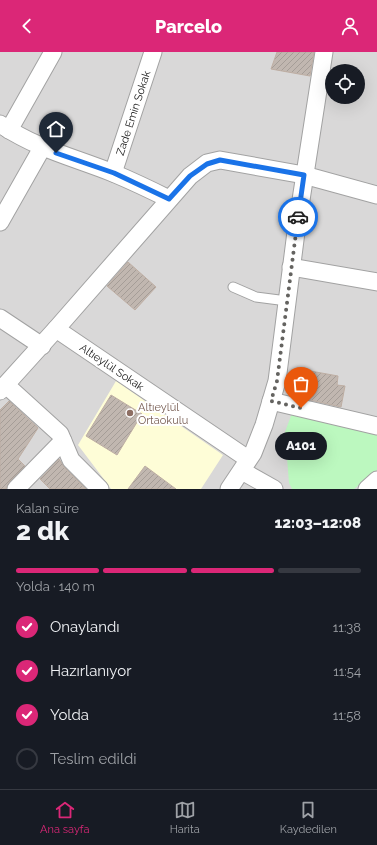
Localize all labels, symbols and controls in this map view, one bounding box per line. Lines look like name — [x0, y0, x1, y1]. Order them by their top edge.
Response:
icon: back — [16, 15, 38, 37]
icon: person — [339, 15, 361, 37]
text: Parcelo — [155, 16, 222, 37]
map controls — [325, 64, 365, 104]
button: locate — [325, 64, 365, 104]
street label: Zade Emin Sokak — [114, 69, 153, 157]
pin — [39, 112, 73, 153]
icon: home — [45, 118, 67, 140]
courier — [278, 197, 318, 237]
icon: car — [287, 206, 309, 228]
street label: Altıeylül Sokak — [77, 341, 146, 394]
pin — [284, 367, 318, 408]
icon: bag — [290, 373, 312, 395]
place label: Altıeylül Ortaokulu — [138, 401, 188, 427]
marker: Altıeylül Ortaokulu — [125, 408, 135, 418]
callout: A101 — [275, 432, 327, 460]
text: A101 — [286, 438, 316, 453]
text: Kalan süre — [16, 501, 79, 516]
text: 12:03–12:08 — [275, 514, 361, 532]
text: 2 dk — [16, 516, 69, 546]
text: Yolda · 140 m — [16, 579, 95, 594]
icon: check — [16, 616, 38, 638]
text: Onaylandı — [50, 618, 120, 636]
text: 11:38 — [333, 620, 361, 635]
icon: check — [16, 660, 38, 682]
text: Hazırlanıyor — [50, 662, 131, 680]
text: 11:54 — [333, 664, 361, 679]
icon: check — [16, 704, 38, 726]
text: Yolda — [50, 706, 89, 724]
text: 11:58 — [333, 708, 361, 723]
text: Teslim edildi — [50, 750, 137, 768]
tab: Ana sayfa — [40, 799, 89, 836]
tab: Harita — [170, 799, 200, 836]
tab: Kaydedilen — [280, 799, 337, 836]

